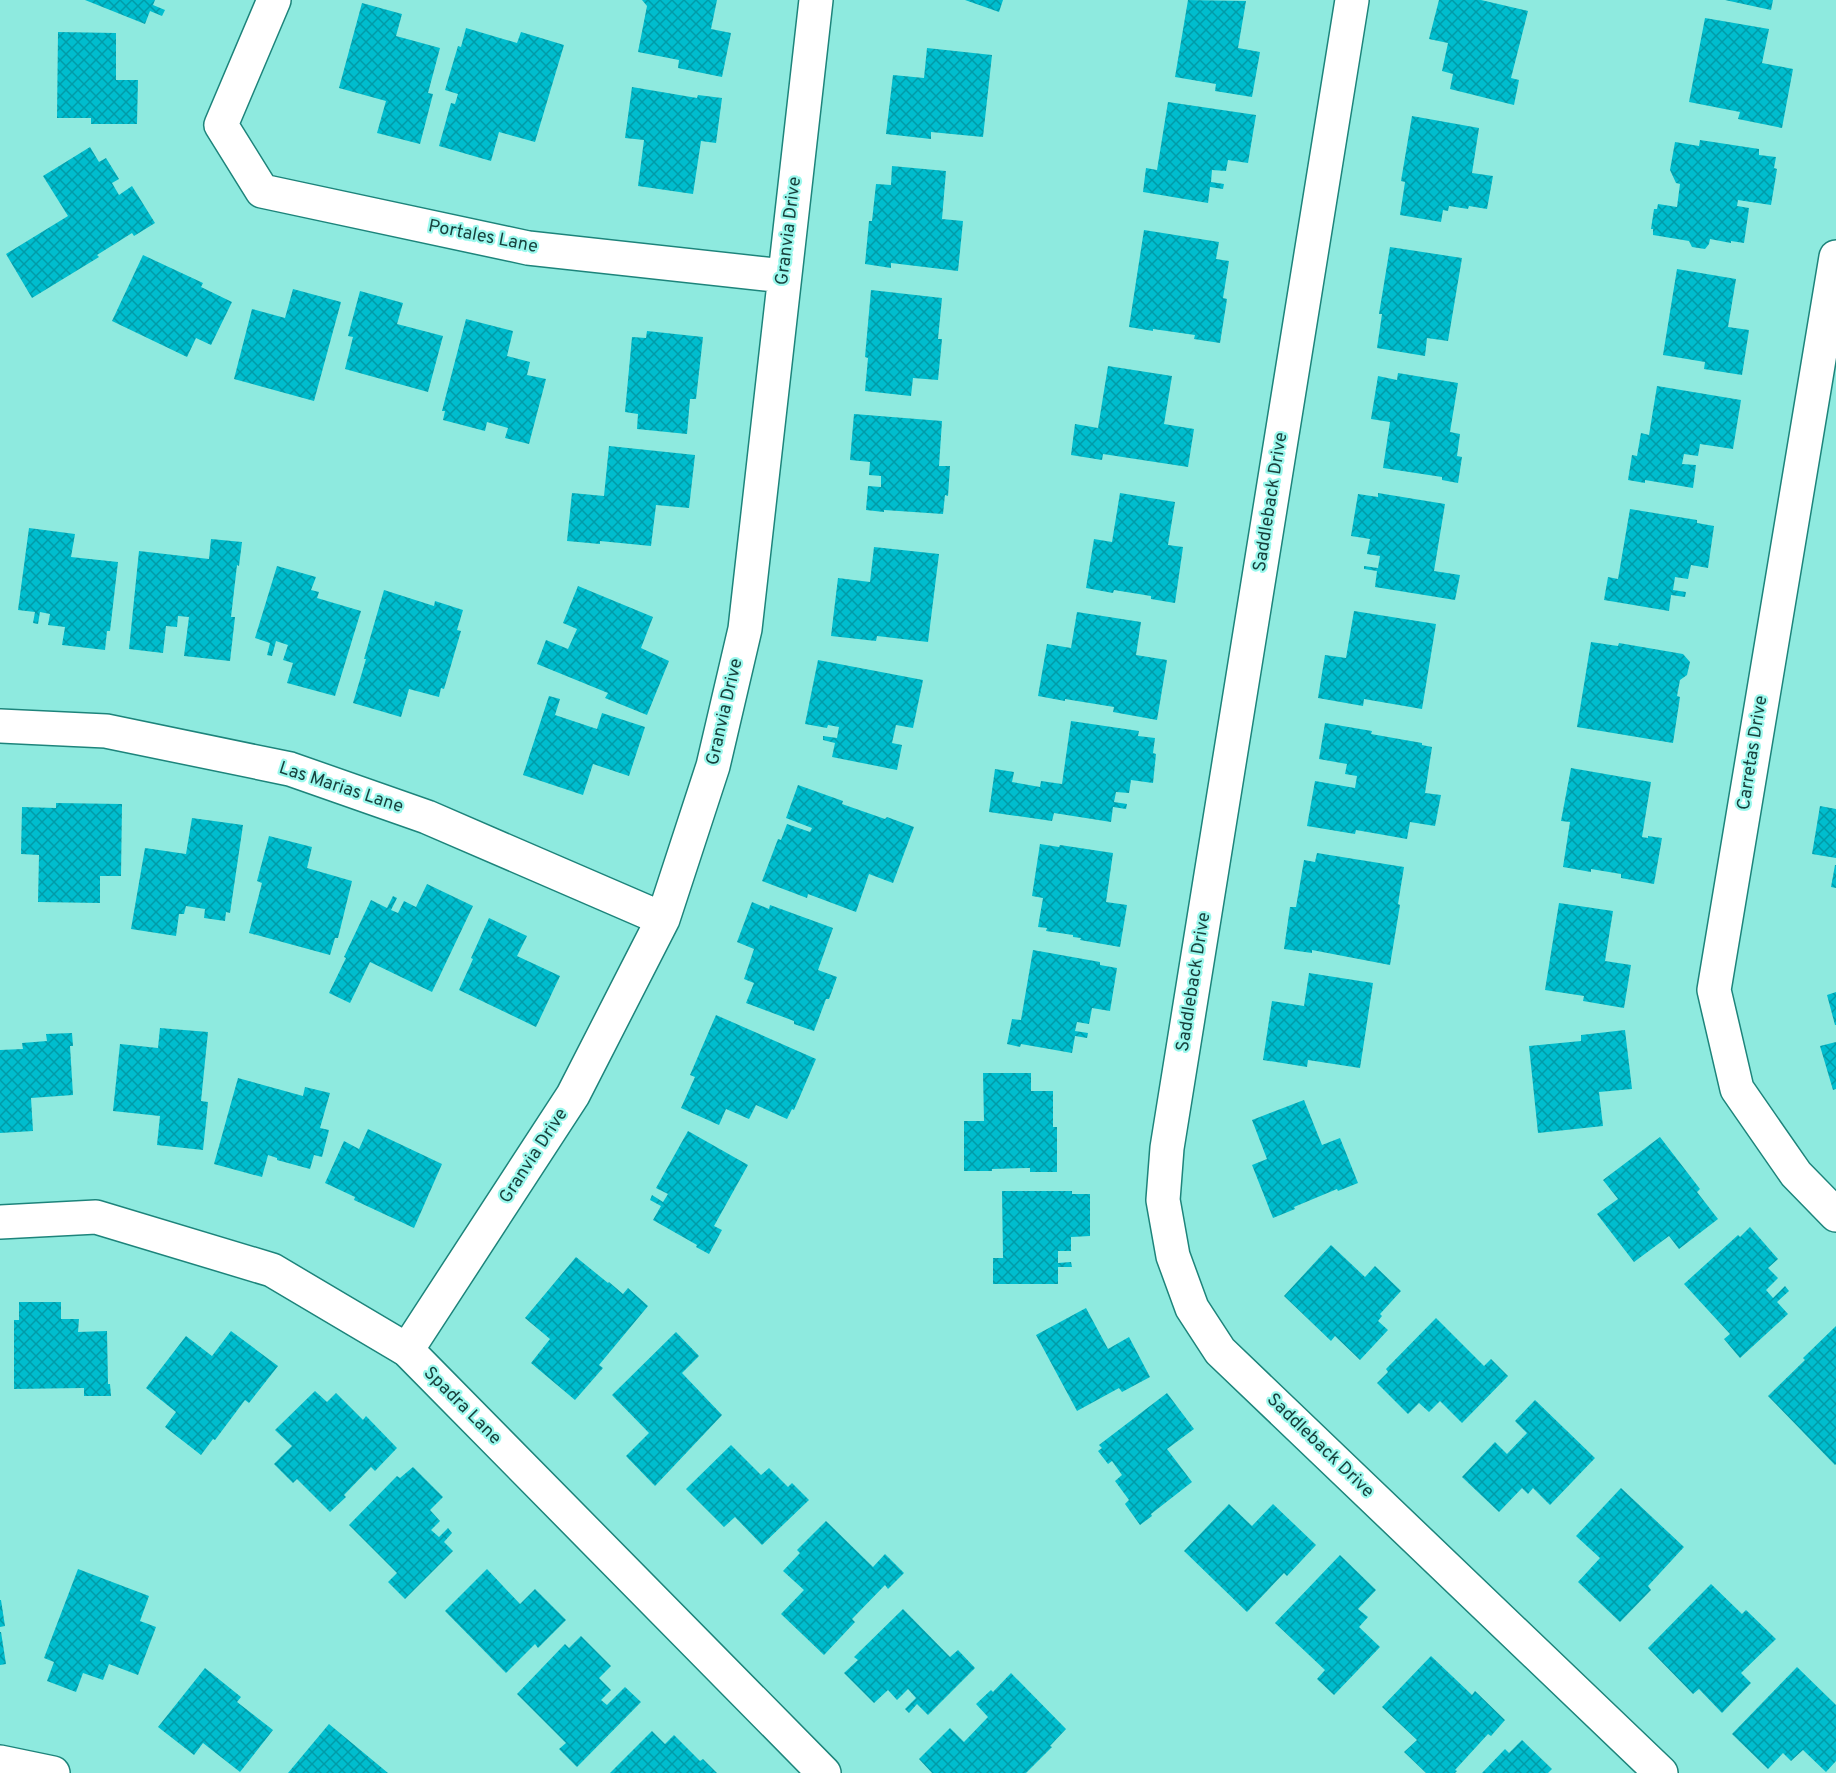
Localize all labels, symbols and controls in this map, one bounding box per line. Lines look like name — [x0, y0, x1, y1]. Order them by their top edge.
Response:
street label: Granvia Drive — [771, 176, 807, 286]
street label: Portales Lane — [426, 215, 540, 259]
street label: Saddleback Drive — [1249, 431, 1293, 573]
street label: Granvia Drive — [702, 656, 748, 768]
street label: Carretas Drive — [1733, 694, 1773, 812]
street label: Las Marias Lane — [276, 757, 406, 819]
street label: Saddleback Drive — [1172, 911, 1216, 1053]
street label: Granvia Drive — [495, 1104, 573, 1208]
street label: Spadra Lane — [418, 1362, 506, 1450]
street label: Saddleback Drive — [1261, 1389, 1379, 1503]

